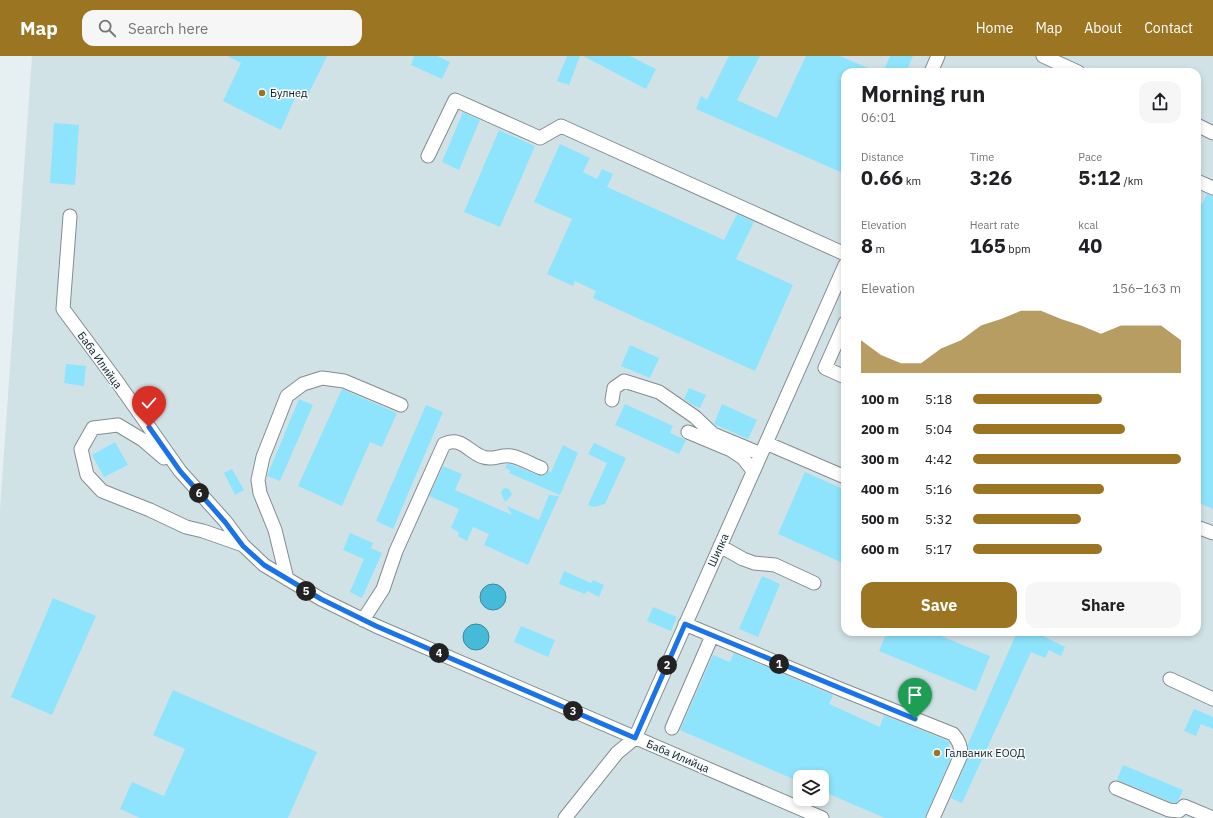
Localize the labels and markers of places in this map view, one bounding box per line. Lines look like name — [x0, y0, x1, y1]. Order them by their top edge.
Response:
place label: Булнед — [270, 86, 308, 100]
marker: Булнед — [257, 88, 267, 98]
pin — [132, 386, 166, 427]
pin: 6 — [189, 483, 209, 503]
pin: 5 — [296, 581, 316, 601]
pin: 4 — [429, 643, 449, 663]
pin: 1 — [769, 654, 789, 674]
pin: 2 — [657, 655, 677, 675]
pin — [898, 678, 932, 719]
pin: 3 — [563, 701, 583, 721]
place label: Галваник ЕООД — [945, 746, 1025, 760]
marker: Галваник ЕООД — [932, 748, 942, 758]

